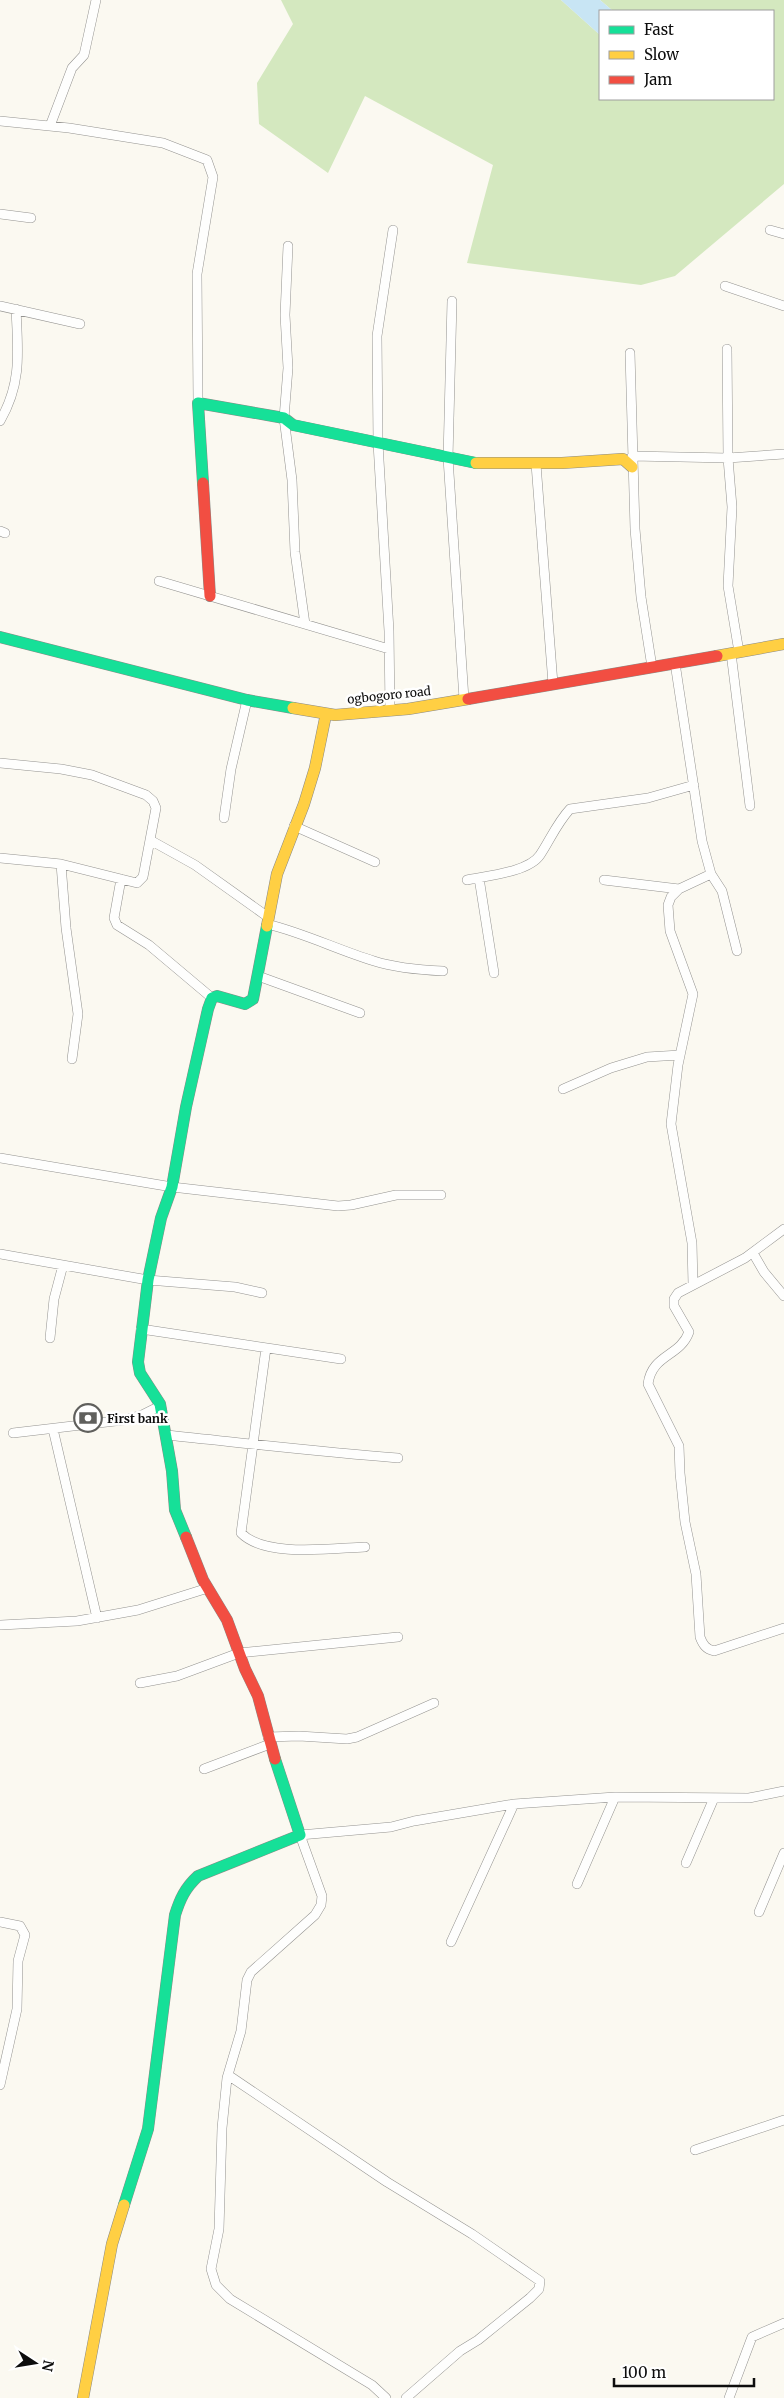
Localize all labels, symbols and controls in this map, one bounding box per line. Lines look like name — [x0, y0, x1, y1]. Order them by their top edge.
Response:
legend — [599, 10, 774, 100]
text: Fast — [644, 20, 674, 39]
text: Slow — [644, 45, 679, 64]
text: Jam — [643, 70, 672, 89]
street label: ogbogoro road — [347, 683, 431, 707]
bank icon: First bank — [73, 1403, 103, 1433]
place label: First bank — [107, 1411, 168, 1426]
north arrow — [10, 2338, 60, 2388]
scale bar — [614, 2356, 754, 2388]
text: N — [38, 2358, 58, 2373]
text: 100 m — [622, 2363, 666, 2382]

